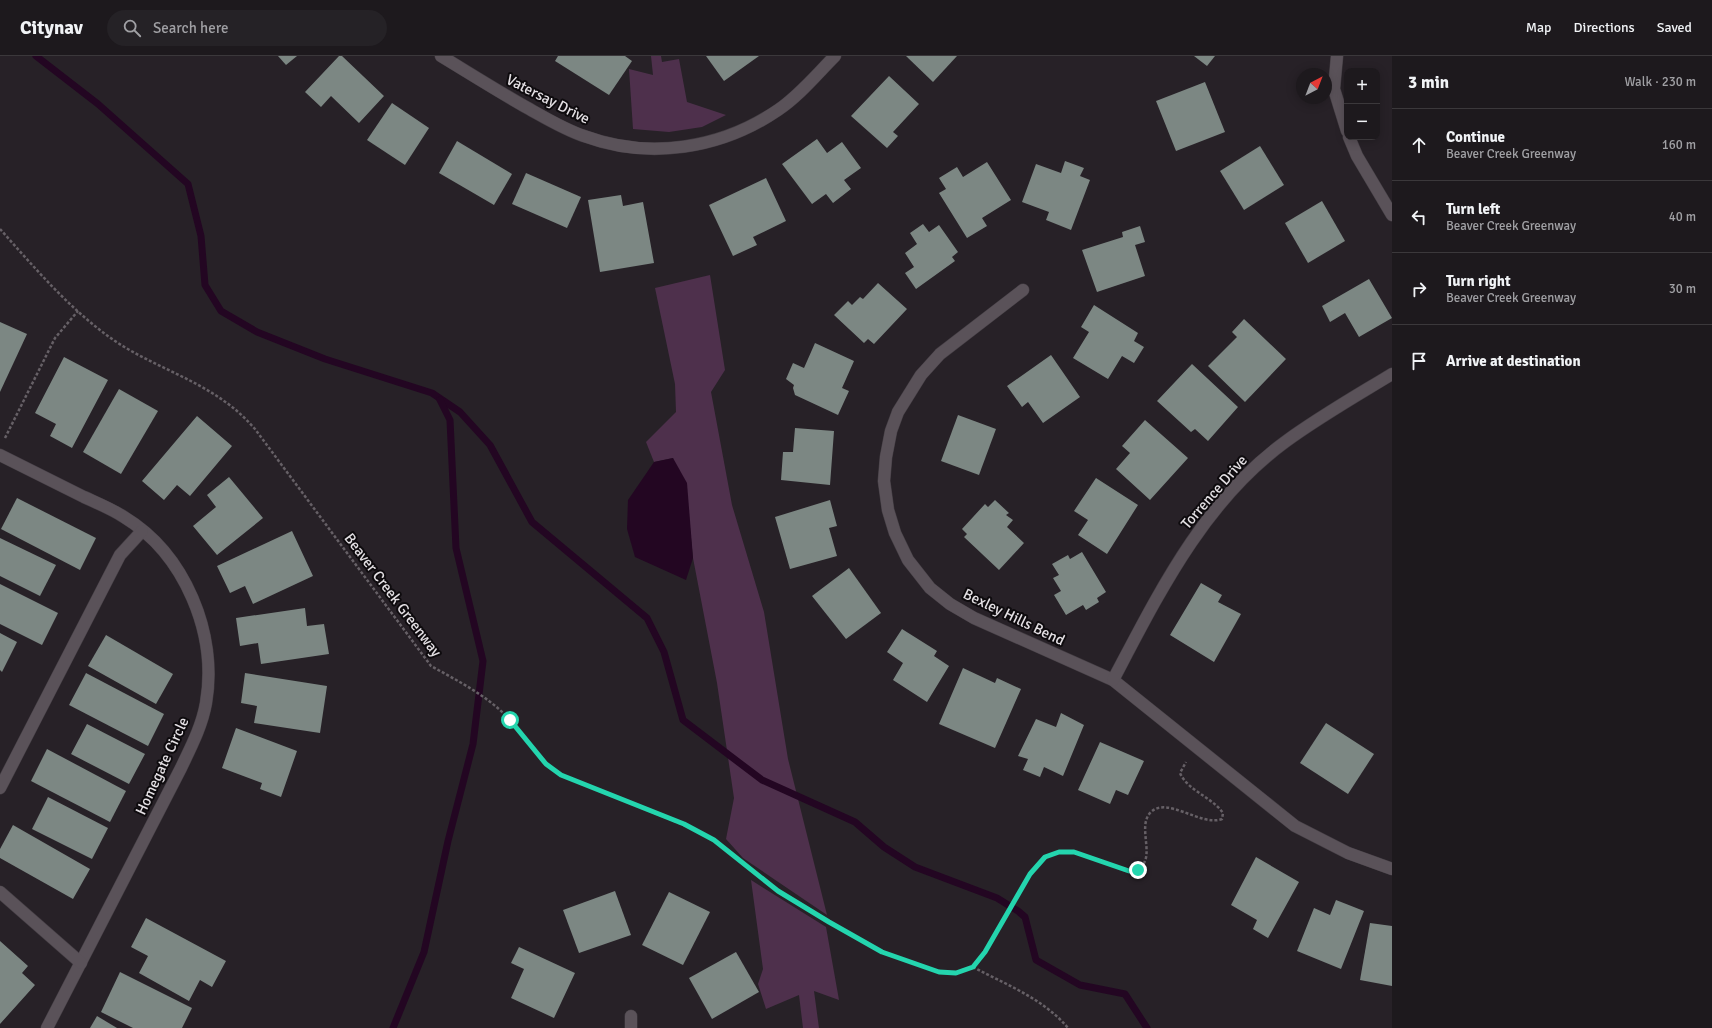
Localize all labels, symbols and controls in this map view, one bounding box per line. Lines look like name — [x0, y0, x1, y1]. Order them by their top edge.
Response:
search box — [107, 10, 387, 46]
text: Citynav — [20, 16, 83, 40]
icon: search — [121, 17, 143, 39]
text: Search here — [153, 19, 229, 37]
text: Map — [1526, 19, 1552, 36]
text: Directions — [1574, 19, 1635, 36]
text: Saved — [1657, 19, 1692, 36]
north arrow — [1296, 68, 1332, 104]
map controls — [1344, 68, 1380, 140]
button: + — [1344, 68, 1380, 104]
street label: Vatersay Drive — [503, 70, 593, 128]
text: 3 min — [1408, 72, 1449, 93]
text: Walk · 230 m — [1625, 74, 1696, 90]
button: − — [1344, 104, 1380, 140]
text: Continue — [1446, 128, 1505, 146]
icon: ahead — [1408, 134, 1430, 156]
text: 160 m — [1662, 137, 1696, 153]
text: Beaver Creek Greenway — [1446, 146, 1576, 162]
text: Turn left — [1446, 200, 1500, 218]
icon: left — [1408, 206, 1430, 228]
text: 40 m — [1669, 209, 1696, 225]
text: Beaver Creek Greenway — [1446, 218, 1576, 234]
text: Turn right — [1446, 272, 1511, 290]
icon: right — [1408, 278, 1430, 300]
text: 30 m — [1669, 281, 1696, 297]
text: Beaver Creek Greenway — [1446, 290, 1576, 306]
icon: arrive — [1408, 350, 1430, 372]
text: Arrive at destination — [1446, 352, 1581, 370]
street label: Torrence Drive — [1177, 451, 1251, 533]
street label: Beaver Creek Greenway — [341, 530, 445, 660]
street label: Bexley Hills Bend — [960, 585, 1068, 649]
route start — [501, 711, 519, 729]
street label: Homegate Circle — [131, 714, 193, 818]
route end — [1129, 861, 1147, 879]

